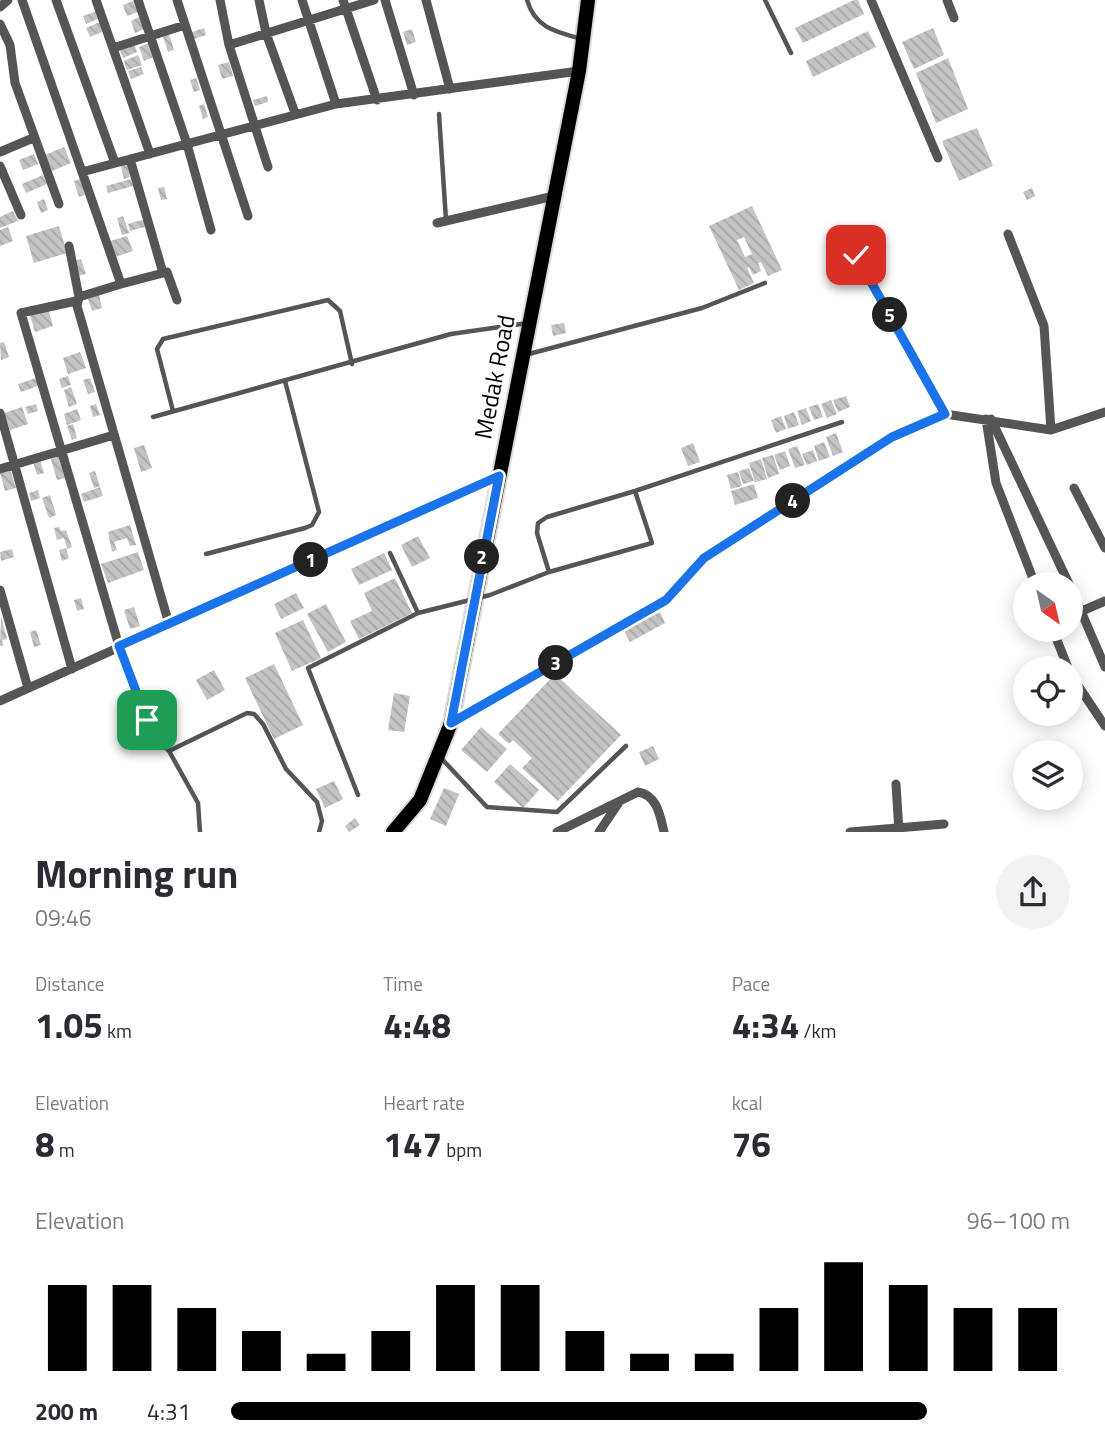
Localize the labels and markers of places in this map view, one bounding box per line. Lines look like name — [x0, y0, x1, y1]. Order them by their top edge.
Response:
pin — [826, 225, 886, 285]
pin: 5 — [872, 298, 908, 332]
pin: 4 — [776, 484, 810, 518]
pin: 2 — [464, 540, 500, 574]
pin: 1 — [294, 542, 328, 578]
pin: 3 — [538, 646, 574, 680]
pin — [117, 690, 177, 750]

